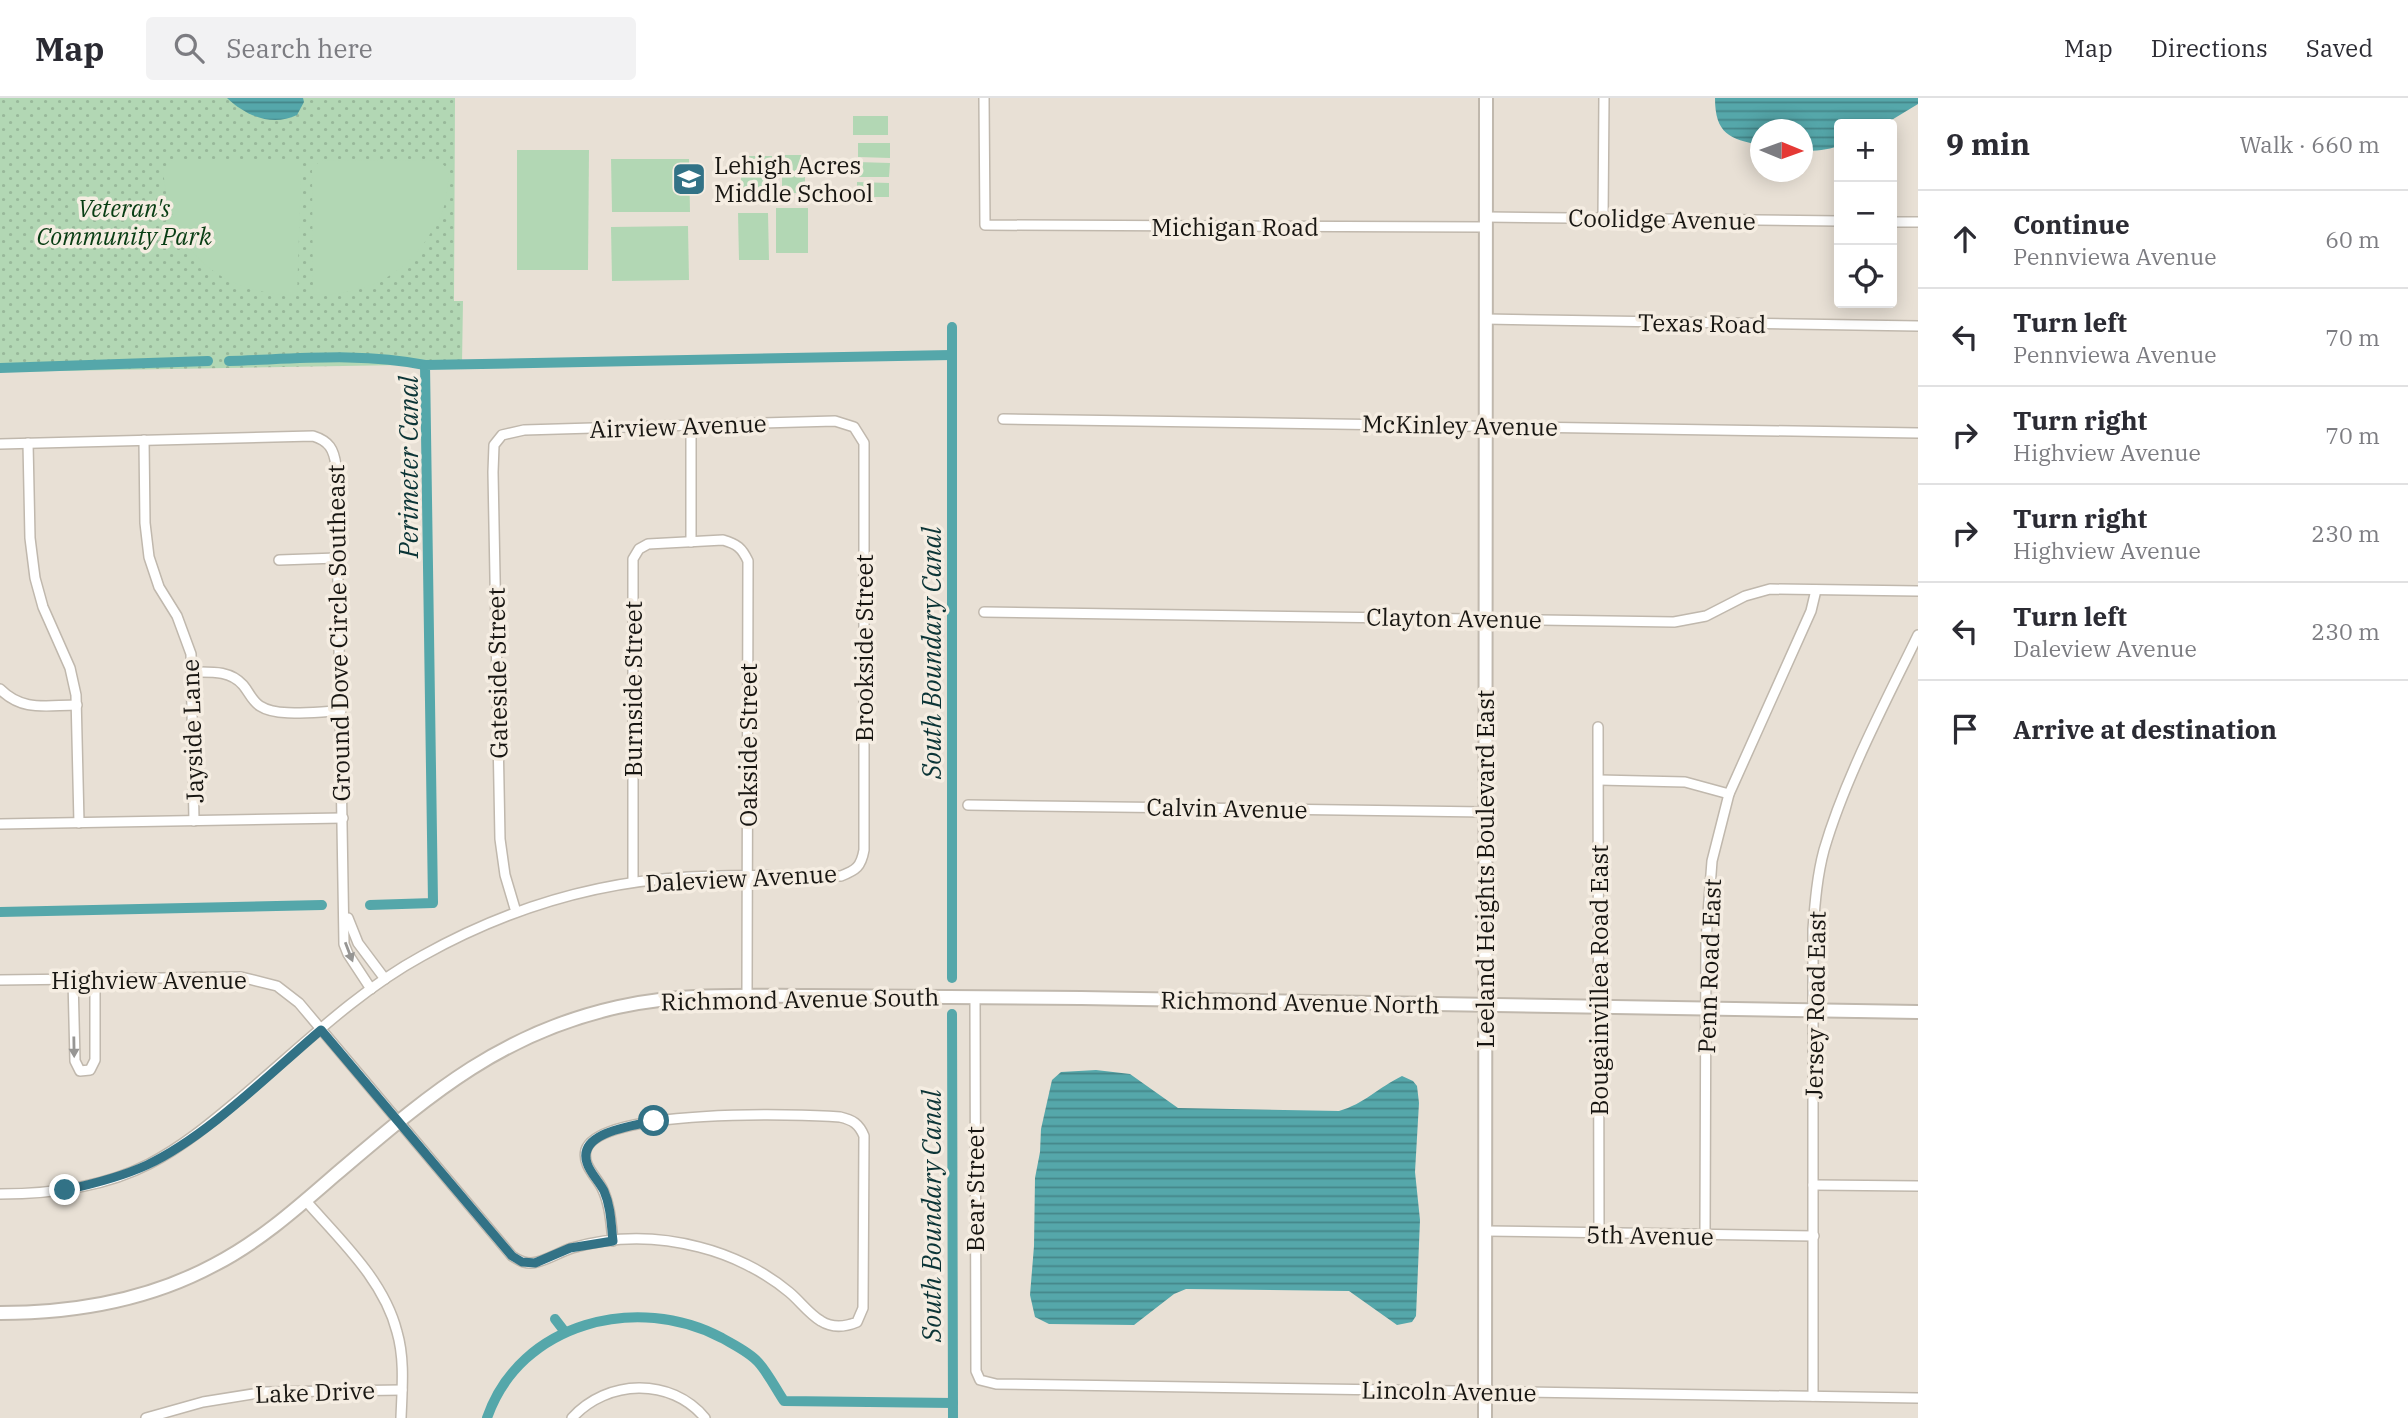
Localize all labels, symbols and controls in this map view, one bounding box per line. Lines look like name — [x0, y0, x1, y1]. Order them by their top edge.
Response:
search box — [146, 17, 636, 80]
text: Map — [35, 27, 104, 70]
icon: search — [170, 29, 208, 67]
text: Search here — [226, 31, 373, 65]
text: Map — [2064, 32, 2113, 64]
text: Directions — [2151, 32, 2268, 64]
text: Saved — [2306, 32, 2373, 64]
north arrow — [1750, 119, 1813, 182]
map controls — [1834, 119, 1897, 308]
button: + — [1834, 119, 1897, 182]
text: 9 min — [1946, 124, 2030, 163]
text: Walk · 660 m — [2239, 129, 2380, 159]
place label: Lehigh Acres Middle School — [714, 149, 873, 209]
school or university icon: Lehigh Acres Middle School — [670, 160, 708, 198]
button: − — [1834, 182, 1897, 245]
park label: Veteran's Community Park — [36, 192, 212, 252]
street label: Coolidge Avenue — [1568, 201, 1756, 237]
text: Continue — [2013, 207, 2130, 241]
street label: Michigan Road — [1151, 211, 1319, 243]
icon: ahead — [1946, 220, 1984, 258]
text: 60 m — [2325, 224, 2380, 254]
text: Pennviewa Avenue — [2013, 241, 2217, 271]
button: locate — [1834, 245, 1897, 308]
text: Turn left — [2013, 305, 2127, 339]
street label: Texas Road — [1638, 306, 1766, 340]
icon: left — [1946, 318, 1984, 356]
text: 70 m — [2325, 322, 2380, 352]
text: Pennviewa Avenue — [2013, 339, 2217, 369]
water label: Perimeter Canal — [391, 375, 425, 559]
text: Turn right — [2013, 403, 2147, 437]
street label: Airview Avenue — [589, 407, 767, 445]
street label: McKinley Avenue — [1362, 407, 1558, 443]
icon: right — [1946, 416, 1984, 454]
text: 70 m — [2325, 420, 2380, 450]
text: Highview Avenue — [2013, 437, 2201, 467]
street label: Ground Dove Circle Southeast — [319, 464, 357, 802]
text: Turn right — [2013, 501, 2147, 535]
icon: right — [1946, 514, 1984, 552]
text: 230 m — [2311, 518, 2380, 548]
water label: South Boundary Canal — [914, 526, 948, 780]
text: Highview Avenue — [2013, 535, 2201, 565]
street label: Brookside Street — [848, 554, 880, 742]
street label: Gateside Street — [480, 587, 514, 759]
text: Turn left — [2013, 599, 2127, 633]
street label: Clayton Avenue — [1366, 600, 1542, 636]
street label: Burnside Street — [617, 601, 649, 777]
icon: left — [1946, 612, 1984, 650]
text: 230 m — [2311, 616, 2380, 646]
text: Daleview Avenue — [2013, 633, 2197, 663]
street label: Jayside Lane — [173, 658, 211, 804]
street label: Oakside Street — [732, 663, 764, 827]
street label: Leeland Heights Boulevard East — [1469, 690, 1501, 1048]
icon: arrive — [1946, 710, 1984, 748]
text: Arrive at destination — [2013, 712, 2277, 746]
street label: Calvin Avenue — [1146, 791, 1308, 825]
street label: Bougainvillea Road East — [1583, 844, 1615, 1116]
street label: Daleview Avenue — [644, 857, 838, 899]
street label: Penn Road East — [1690, 878, 1728, 1054]
street label: Jersey Road East — [1797, 911, 1833, 1099]
one-way arrow — [343, 941, 354, 962]
street label: Highview Avenue — [51, 964, 247, 996]
street label: Richmond Avenue South — [660, 981, 940, 1017]
street label: Richmond Avenue North — [1160, 984, 1440, 1020]
one-way arrow — [69, 1037, 80, 1059]
water label: South Boundary Canal — [914, 1089, 948, 1343]
route start — [638, 1105, 669, 1136]
street label: Bear Street — [959, 1126, 991, 1252]
route end — [49, 1174, 80, 1205]
street label: 5th Avenue — [1586, 1218, 1714, 1252]
street label: Lincoln Avenue — [1361, 1373, 1537, 1409]
street label: Lake Drive — [254, 1374, 376, 1410]

